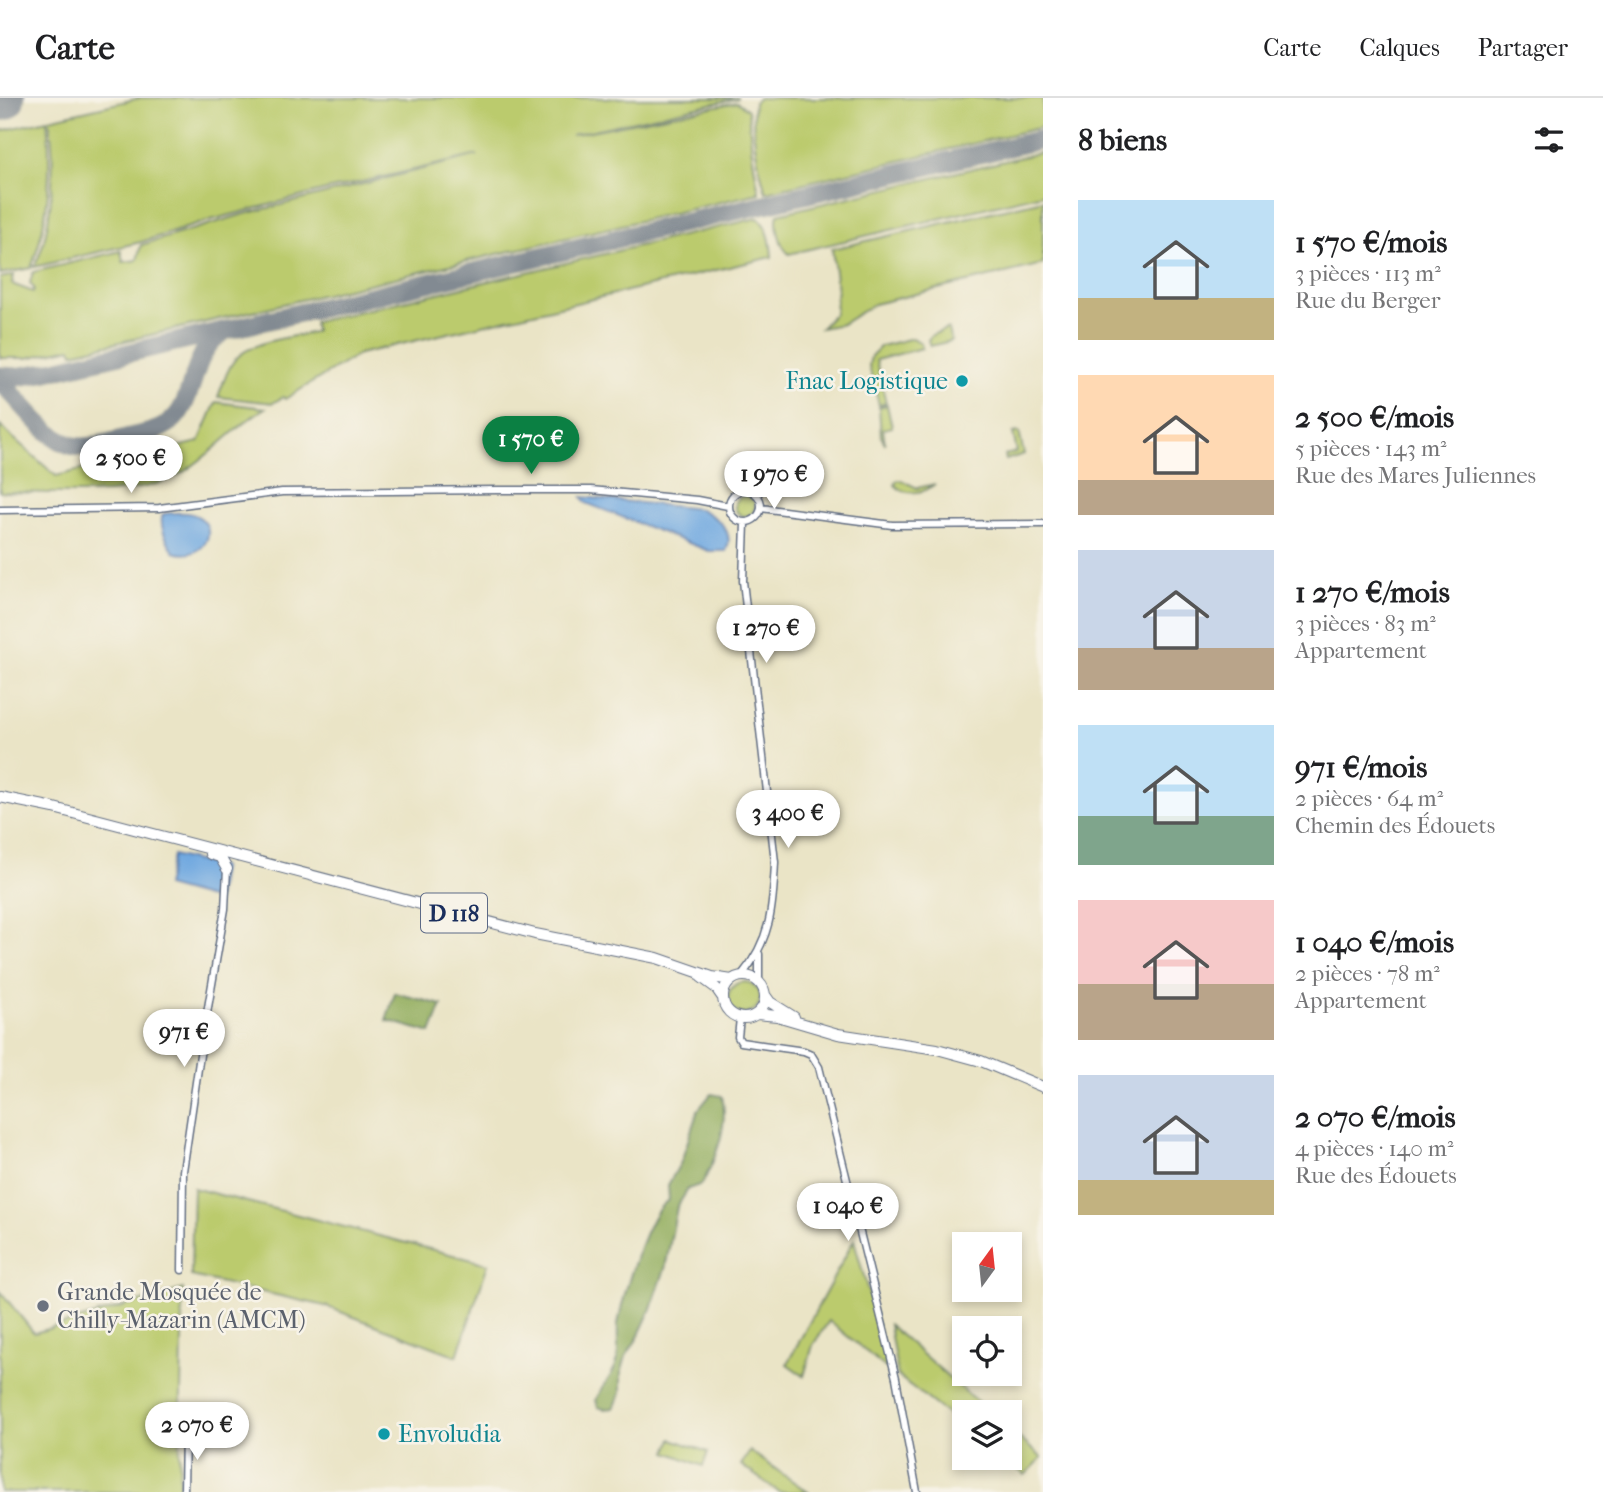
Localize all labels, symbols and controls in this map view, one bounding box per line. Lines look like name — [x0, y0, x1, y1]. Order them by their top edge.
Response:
text: Carte — [35, 29, 115, 68]
text: Carte — [1263, 34, 1321, 62]
text: Calques — [1359, 34, 1440, 62]
text: Partager — [1478, 34, 1568, 62]
icon: filters — [1530, 121, 1568, 159]
text: 8 biens — [1078, 123, 1167, 158]
text: 1 570 €/mois — [1295, 225, 1447, 260]
icon: home — [1134, 228, 1218, 312]
text: 3 pièces · 113 m² — [1295, 260, 1441, 287]
text: Rue du Berger — [1295, 287, 1440, 314]
place label: Fnac Logistique — [785, 367, 948, 395]
marker: Fnac Logistique — [954, 373, 970, 389]
text: 2 500 €/mois — [1295, 400, 1454, 435]
icon: home — [1134, 403, 1218, 487]
pin: 1 570 € — [466, 416, 596, 476]
text: 1 570 € — [498, 425, 564, 452]
text: 5 pièces · 143 m² — [1295, 435, 1447, 462]
pin: 2 500 € — [66, 436, 196, 495]
text: 2 500 € — [96, 444, 166, 471]
pin: 1 970 € — [709, 452, 839, 511]
text: 1 970 € — [740, 460, 808, 487]
text: Rue des Mares Juliennes — [1295, 462, 1536, 489]
text: 1 270 €/mois — [1295, 575, 1450, 610]
icon: home — [1134, 578, 1218, 662]
pin: 1 270 € — [701, 606, 831, 665]
text: 3 pièces · 83 m² — [1295, 610, 1436, 637]
text: 1 270 € — [732, 614, 800, 641]
text: Appartement — [1295, 637, 1427, 664]
text: 971 €/mois — [1295, 750, 1427, 785]
icon: home — [1134, 753, 1218, 837]
text: 2 pièces · 64 m² — [1295, 785, 1443, 812]
pin: 3 400 € — [723, 790, 853, 850]
text: 3 400 € — [752, 799, 824, 826]
text: Chemin des Édouets — [1295, 812, 1495, 839]
road number: D 118 — [421, 894, 487, 932]
text: 1 040 €/mois — [1295, 925, 1454, 960]
icon: home — [1134, 928, 1218, 1012]
text: 2 pièces · 78 m² — [1295, 960, 1440, 987]
text: Appartement — [1295, 987, 1427, 1014]
pin: 971 € — [135, 1010, 233, 1069]
text: 971 € — [159, 1018, 209, 1045]
text: 2 070 €/mois — [1295, 1100, 1456, 1135]
icon: home — [1134, 1103, 1218, 1187]
text: 4 pièces · 140 m² — [1295, 1135, 1453, 1162]
text: Rue des Édouets — [1295, 1162, 1457, 1189]
pin: 1 040 € — [783, 1184, 913, 1243]
text: 1 040 € — [813, 1192, 883, 1219]
north arrow — [952, 1232, 1022, 1302]
map controls — [952, 1232, 1022, 1470]
place label: Grande Mosquée de Chilly-Mazarin (AMCM) — [57, 1278, 306, 1334]
marker: Grande Mosquée de Chilly-Mazarin (AMCM) — [35, 1298, 51, 1314]
button: locate — [952, 1316, 1022, 1386]
button: layers — [952, 1400, 1022, 1470]
pin: 2 070 € — [132, 1402, 262, 1462]
text: 2 070 € — [161, 1411, 233, 1438]
place label: Envoludia — [398, 1420, 502, 1448]
marker: Envoludia — [376, 1426, 392, 1442]

